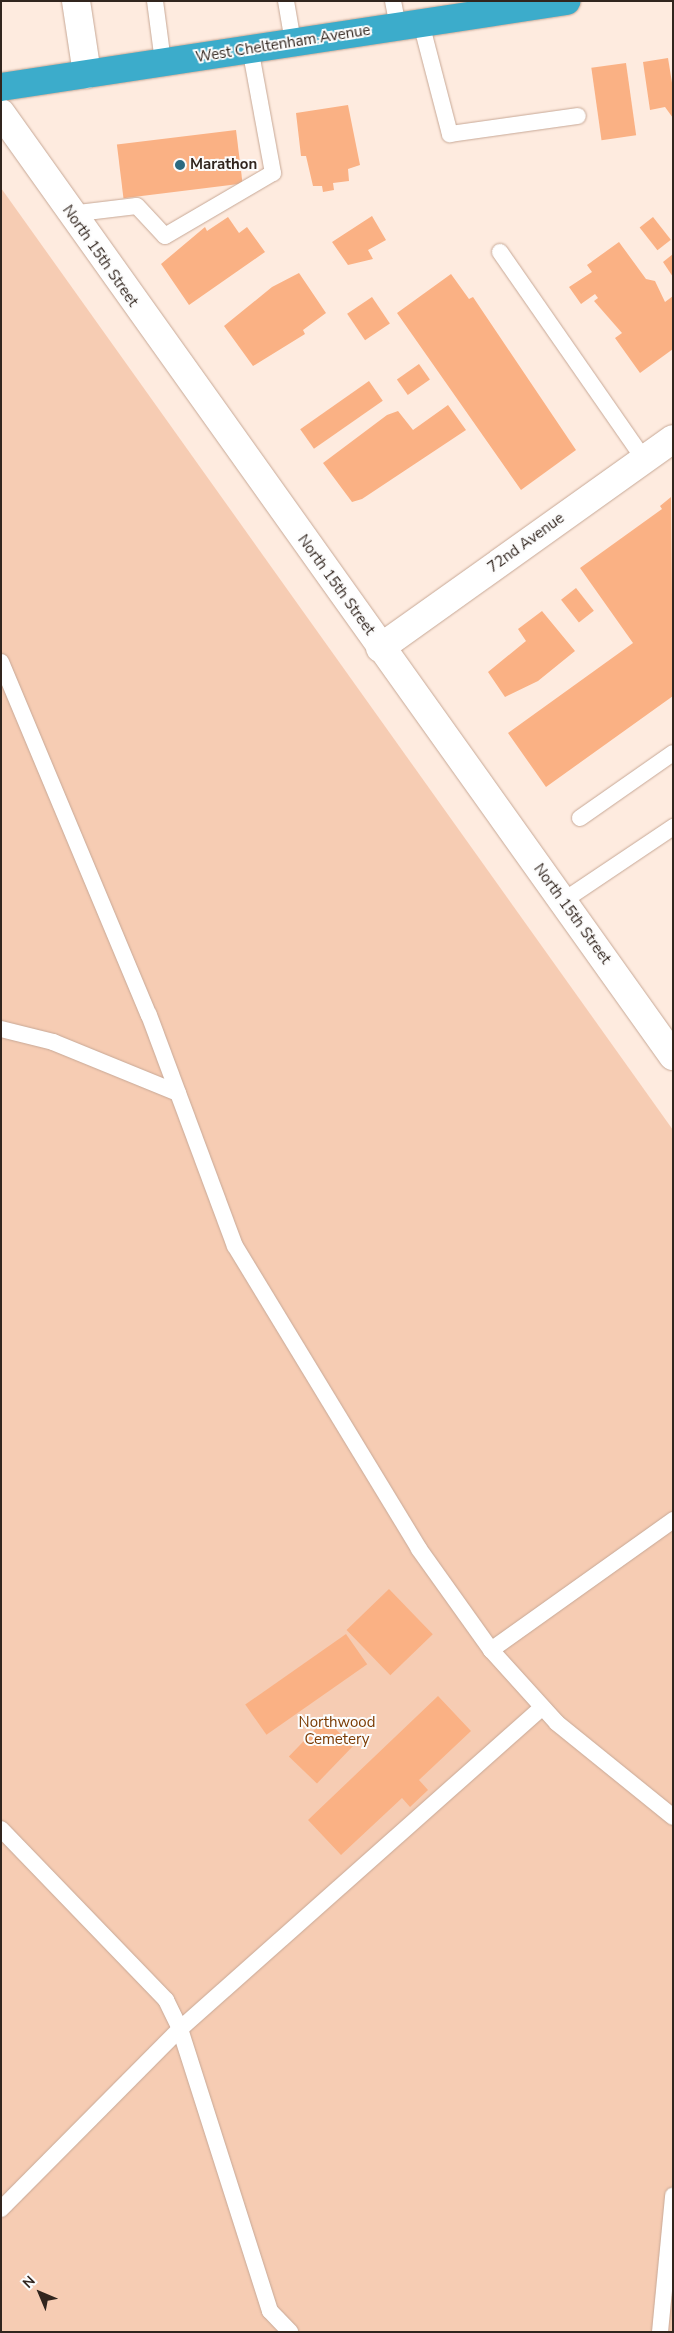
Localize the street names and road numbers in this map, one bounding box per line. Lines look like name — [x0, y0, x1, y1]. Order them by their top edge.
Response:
street label: West Cheltenham Avenue — [194, 21, 372, 67]
street label: North 15th Street — [58, 202, 142, 310]
street label: 72nd Avenue — [484, 509, 568, 577]
street label: North 15th Street — [294, 531, 378, 639]
street label: North 15th Street — [530, 860, 614, 968]

